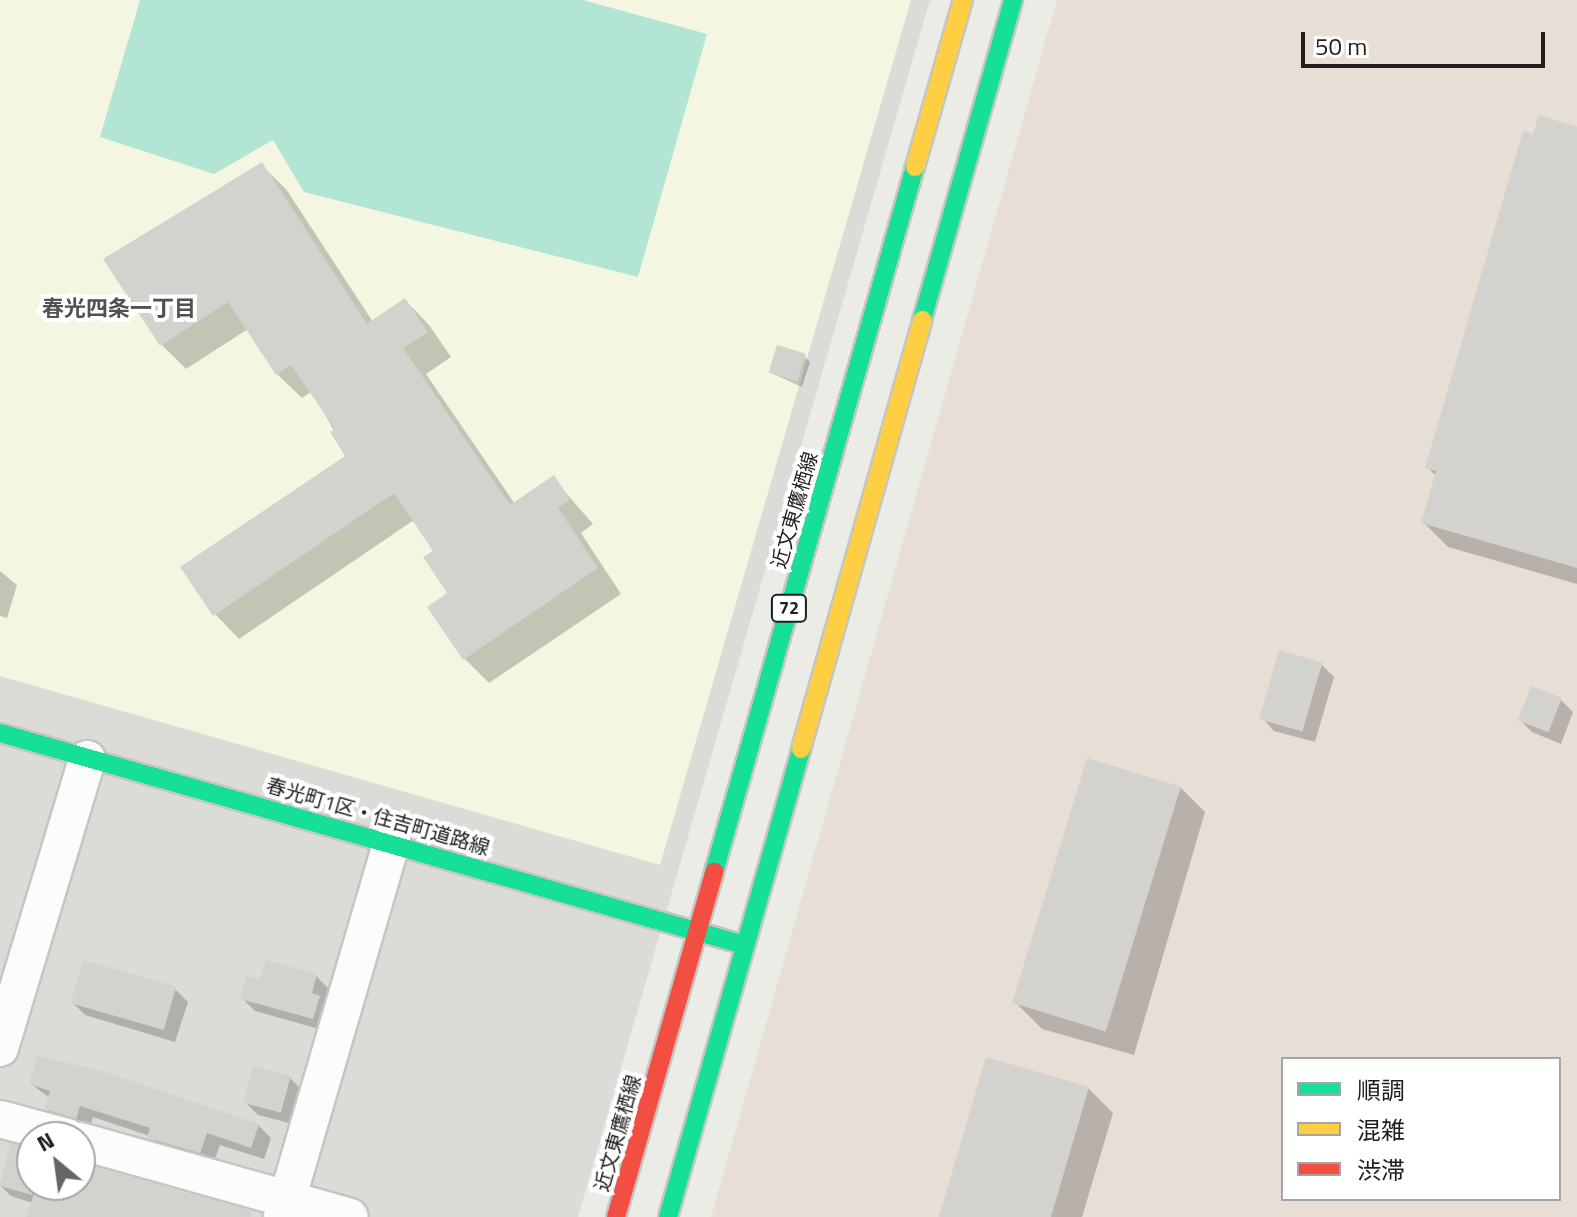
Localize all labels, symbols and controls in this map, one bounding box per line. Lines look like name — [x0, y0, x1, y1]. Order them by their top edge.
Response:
scale bar — [1305, 16, 1549, 66]
text: 50 m — [1315, 28, 1367, 64]
district label: 春光四条一丁目 — [42, 296, 196, 322]
street label: 近文東鷹栖線 — [766, 449, 822, 571]
road number: 72 — [769, 594, 809, 622]
street label: 春光町1区・住吉町道路線 — [264, 773, 492, 859]
legend — [1281, 1057, 1561, 1201]
street label: 近文東鷹栖線 — [589, 1072, 645, 1194]
text: 順調 — [1357, 1072, 1405, 1108]
text: 混雑 — [1357, 1112, 1405, 1148]
north arrow — [16, 1121, 96, 1201]
text: N — [30, 1123, 60, 1160]
text: 渋滞 — [1357, 1152, 1405, 1188]

